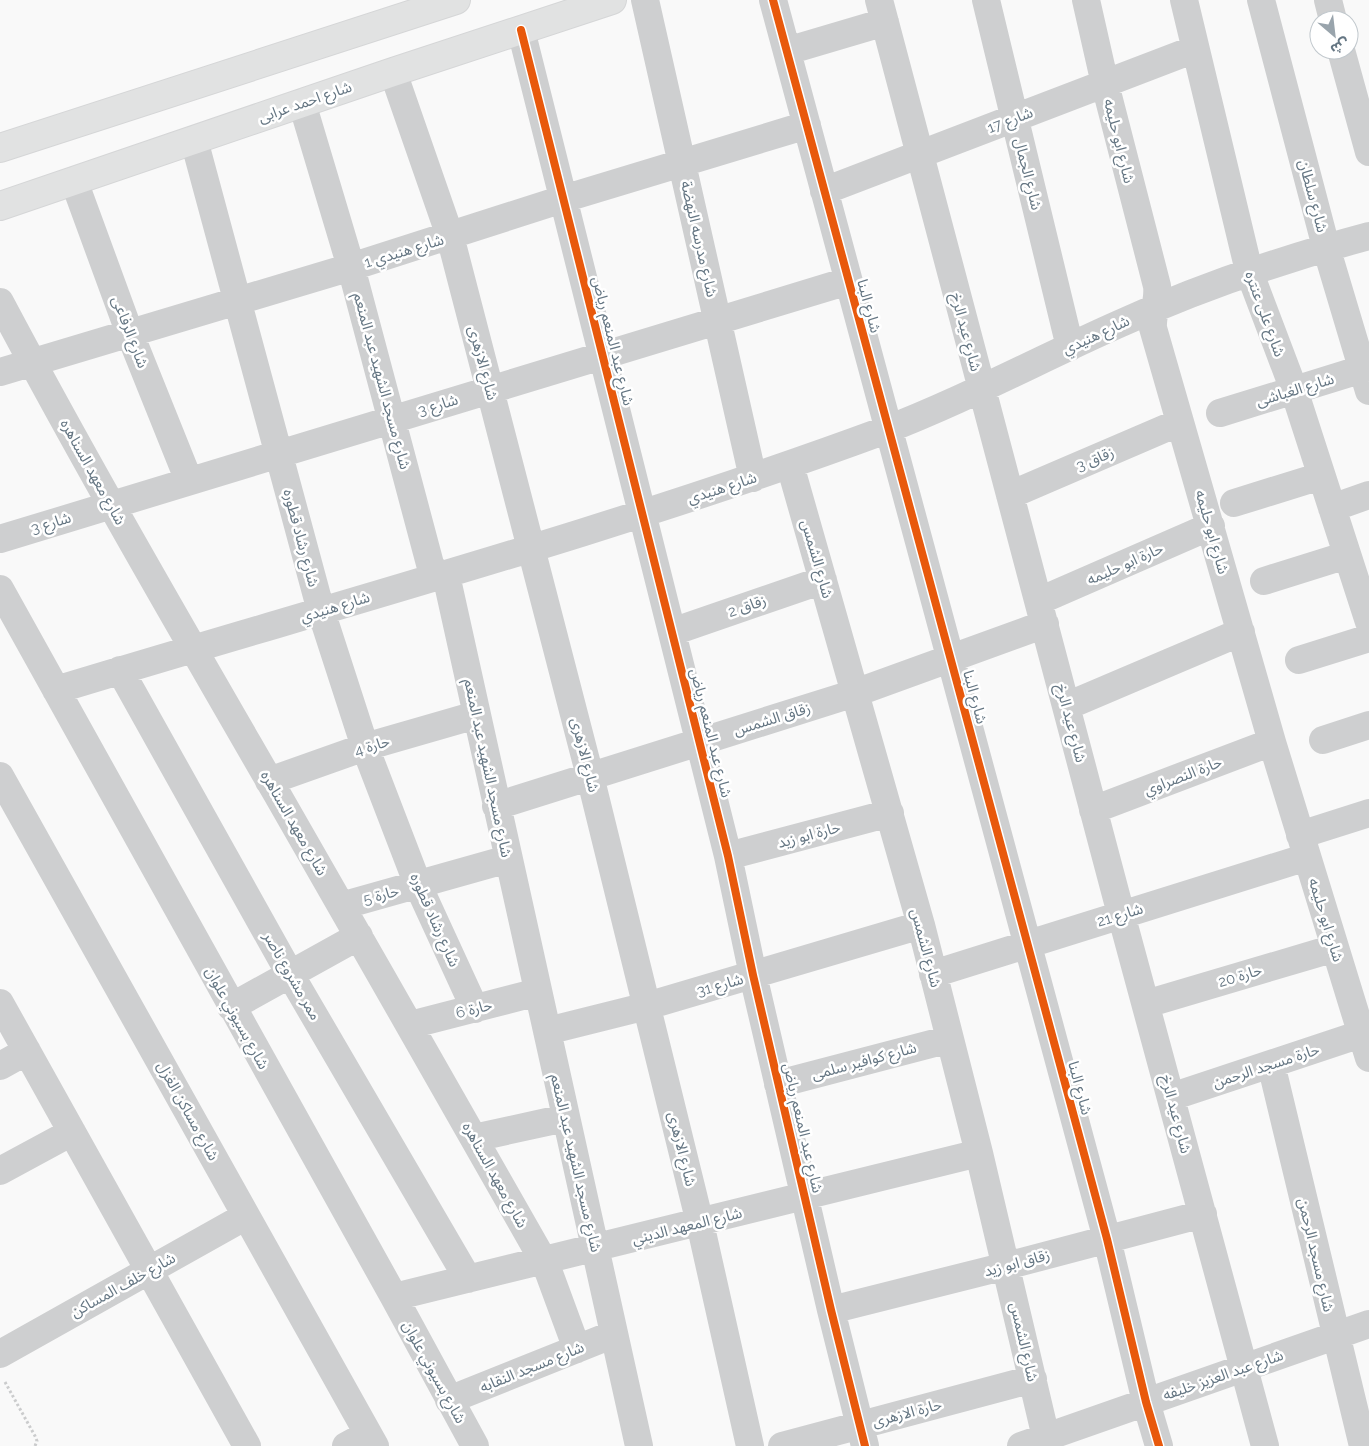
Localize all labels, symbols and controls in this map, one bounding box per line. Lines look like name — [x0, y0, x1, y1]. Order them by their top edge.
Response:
north arrow — [1309, 10, 1359, 60]
text: ش — [1328, 35, 1352, 58]
street label: شارع احمد عرابى — [256, 78, 355, 129]
street label: شارع ابو حليمه — [1097, 97, 1138, 186]
street label: شارع 17 — [985, 103, 1037, 140]
street label: شارع الجمال — [1007, 136, 1046, 213]
street label: شارع سلطان — [1292, 158, 1331, 235]
street label: شارع مدرسه النهضة — [674, 179, 721, 300]
street label: شارع هنيدي 1 — [362, 230, 447, 274]
street label: شارع على عنتره — [1238, 269, 1289, 360]
street label: شارع عبد المنعم رياض — [585, 275, 638, 408]
street label: شارع البنا — [850, 277, 885, 336]
street label: شارع مسجد الشهيد عبد المنعم — [347, 291, 414, 472]
street label: شارع عيد الرخ — [944, 291, 985, 374]
street label: شارع الرفاعى — [105, 293, 152, 372]
street label: شارع هنيدي — [1060, 312, 1134, 361]
street label: شارع الازهرى — [462, 324, 502, 403]
street label: شارع الغباشى — [1254, 370, 1337, 413]
street label: شارع 3 — [416, 390, 461, 422]
street label: شارع معهد السناهره — [54, 416, 130, 530]
street label: زقاق 3 — [1073, 443, 1117, 475]
street label: شارع هنيدي — [685, 468, 760, 511]
street label: شارع رشاد قطوره — [276, 487, 323, 590]
street label: شارع ابو حليمه — [1189, 488, 1233, 577]
street label: شارع 3 — [29, 508, 74, 540]
street label: شارع الشمس — [794, 518, 837, 601]
street label: حارة ابو حليمه — [1084, 539, 1166, 589]
street label: شارع هنيدي — [298, 588, 373, 629]
street label: زقاق 2 — [725, 591, 769, 621]
street label: شارع عبد المنعم رياض — [683, 667, 736, 800]
street label: شارع البنا — [956, 668, 991, 727]
street label: شارع مسجد الشهيد عبد المنعم — [457, 677, 516, 860]
street label: شارع عيد الرخ — [1049, 682, 1090, 765]
street label: زقاق الشمس — [731, 699, 813, 739]
street label: شارع الازهرى — [564, 716, 603, 795]
street label: حارة 4 — [352, 732, 392, 760]
street label: حارة النصراوي — [1141, 753, 1226, 801]
street label: شارع معهد السناهره — [254, 767, 331, 880]
street label: حارة ابو زيد — [776, 818, 842, 852]
street label: شارع رشاد قطوره — [404, 870, 464, 971]
street label: شارع ابو حليمه — [1302, 876, 1347, 965]
street label: حارة 5 — [361, 882, 401, 908]
street label: شارع 21 — [1095, 899, 1146, 933]
street label: شارع الشمس — [904, 907, 945, 990]
street label: ممر مشروع ناصر — [256, 928, 325, 1025]
street label: حارة 20 — [1216, 961, 1264, 991]
street label: شارع بسيوني علوان — [199, 964, 273, 1074]
street label: شارع 31 — [695, 970, 746, 1003]
street label: حارة 6 — [454, 996, 494, 1022]
street label: شارع كوافير سلمى — [810, 1038, 919, 1087]
street label: حارة مسجد الرحمن — [1210, 1040, 1322, 1092]
street label: شارع مساكن الغزل — [151, 1058, 223, 1165]
street label: شارع البنا — [1061, 1059, 1096, 1118]
street label: شارع عبد المنعم رياض — [776, 1061, 827, 1195]
street label: شارع مسجد الشهيد عبد المنعم — [544, 1072, 605, 1255]
street label: شارع عيد الرخ — [1154, 1073, 1195, 1156]
street label: شارع الازهرى — [661, 1110, 700, 1189]
street label: شارع معهد السناهره — [456, 1119, 532, 1233]
street label: شارع مسجد الرحمن — [1291, 1196, 1338, 1315]
street label: شارع المعهد الديني — [630, 1204, 745, 1251]
street label: زقاق ابو زيد — [982, 1246, 1052, 1280]
street label: شارع خلف المساكن — [67, 1249, 180, 1324]
street label: شارع الشمس — [1003, 1301, 1042, 1384]
street label: شارع بسيوني علوان — [396, 1318, 470, 1428]
street label: شارع مسجد النقابه — [477, 1338, 588, 1399]
street label: شارع عبد العزيز خليفه — [1160, 1346, 1287, 1407]
street label: حارة الازهرى — [870, 1395, 944, 1431]

